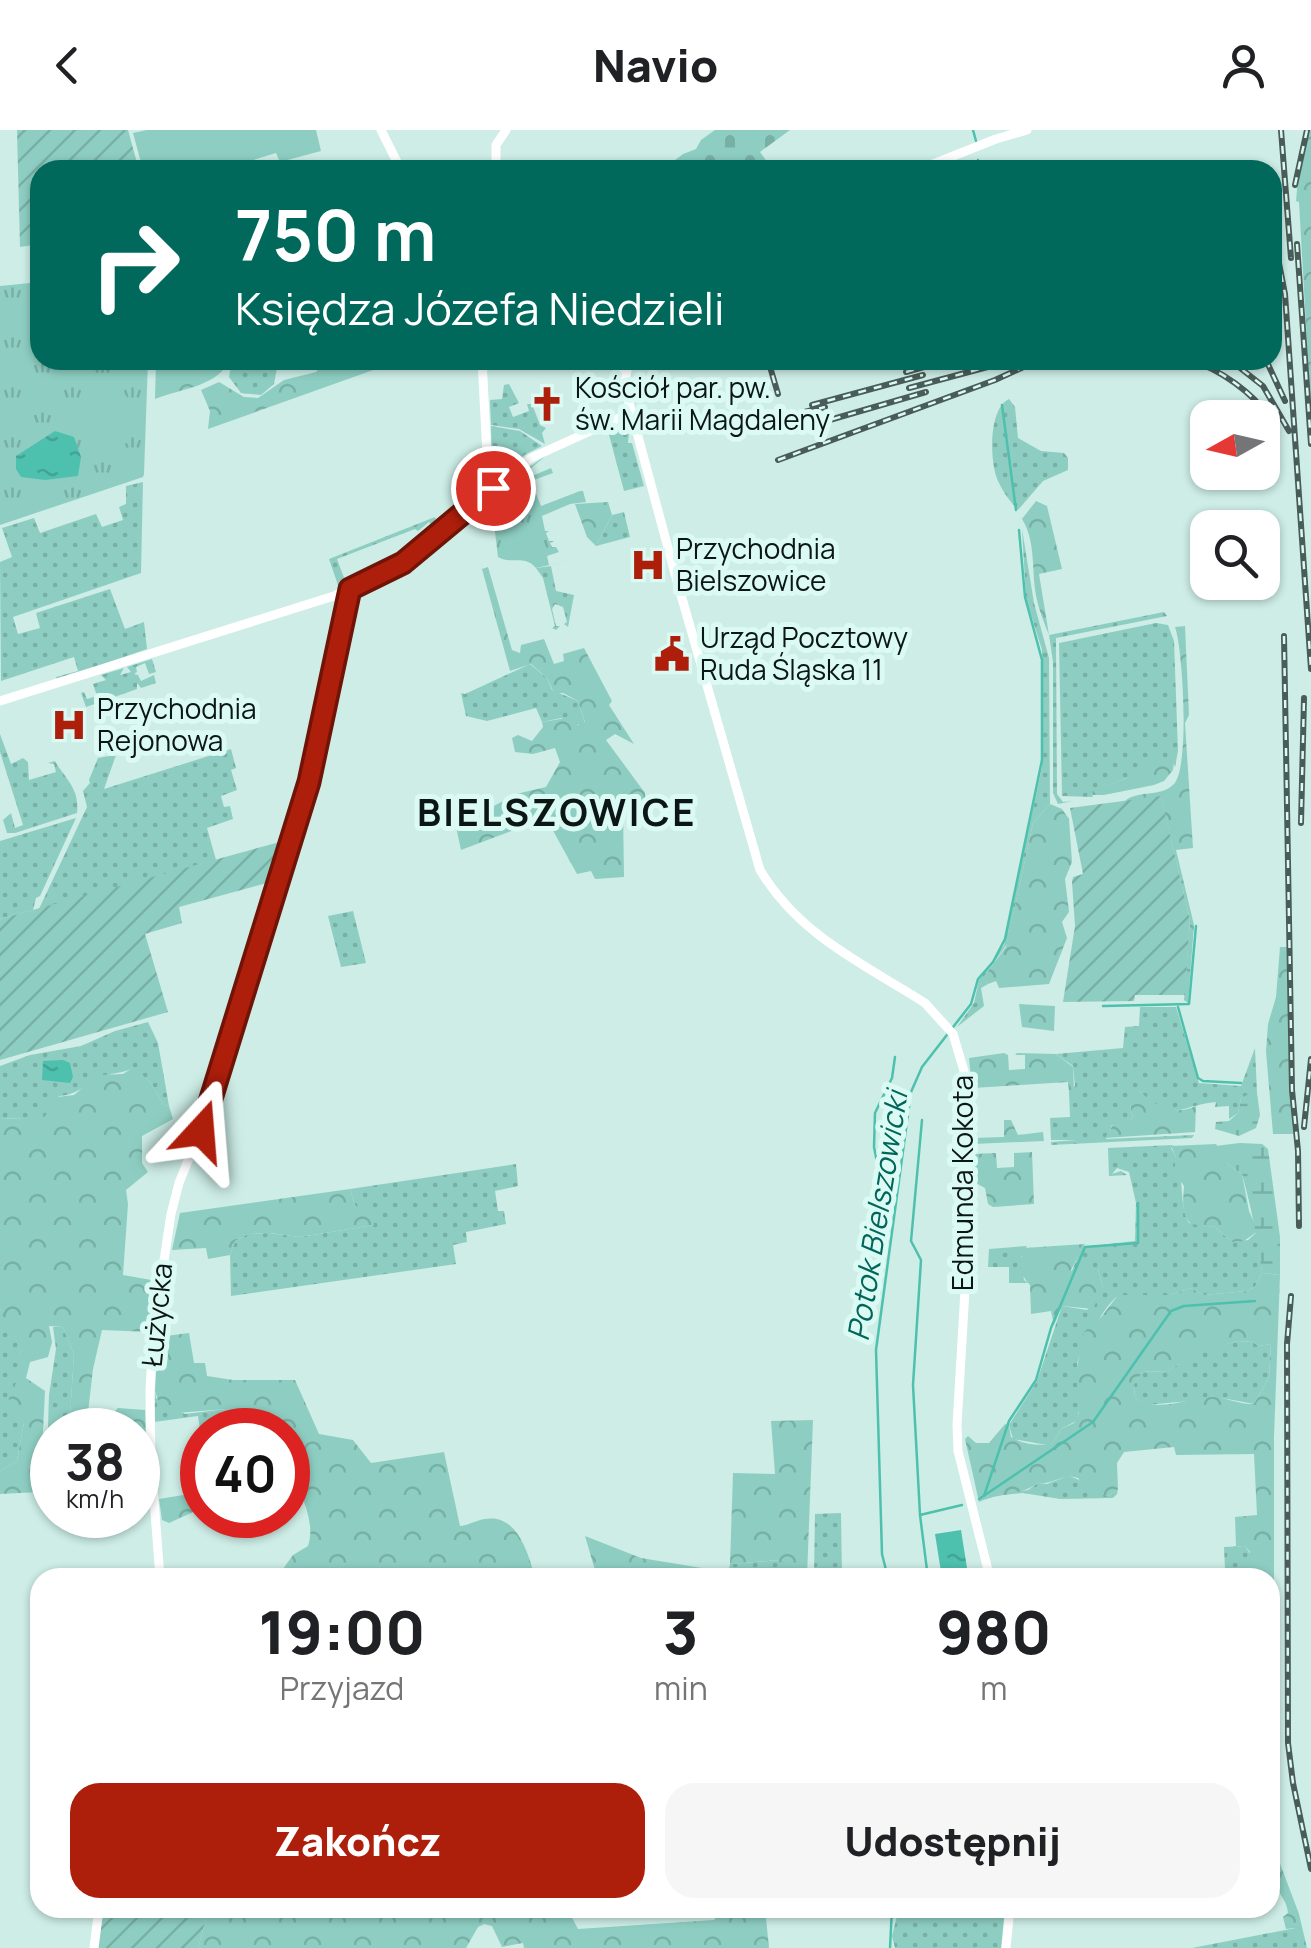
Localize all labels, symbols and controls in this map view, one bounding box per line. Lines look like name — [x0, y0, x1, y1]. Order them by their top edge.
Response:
text: Navio — [593, 34, 718, 96]
icon: back — [40, 38, 95, 93]
icon: person — [1216, 38, 1271, 93]
text: 750 m — [235, 186, 436, 282]
icon: right — [70, 200, 200, 330]
text: Księdza Józefa Niedzieli — [235, 277, 725, 339]
place label: Kościół par. pw. św. Marii Magdaleny — [575, 368, 830, 438]
church icon: Kościół par. pw. św. Marii Magdaleny — [528, 385, 566, 423]
north arrow — [1190, 400, 1280, 490]
map controls — [1190, 400, 1280, 600]
pin — [451, 446, 536, 531]
icon: arrive — [466, 461, 521, 516]
button: search — [1190, 510, 1280, 600]
place label: Przychodnia Bielszowice — [676, 529, 836, 599]
hospital icon: Przychodnia Bielszowice — [629, 546, 667, 584]
place label: Urząd Pocztowy Ruda Śląska 11 — [700, 618, 908, 688]
public building icon: Urząd Pocztowy Ruda Śląska 11 — [653, 635, 691, 673]
place label: Przychodnia Rejonowa — [97, 689, 257, 759]
hospital icon: Przychodnia Rejonowa — [50, 706, 88, 744]
district label: BIELSZOWICE — [417, 785, 697, 837]
street label: Edmunda Kokota — [943, 1075, 981, 1291]
position arrow — [149, 1079, 253, 1183]
water label: Potok Bielszowicki — [837, 1084, 917, 1343]
street label: Łużycka — [132, 1261, 180, 1369]
speed limit sign: 40 — [180, 1408, 310, 1538]
text: 38 — [65, 1427, 125, 1495]
text: km/h — [66, 1481, 124, 1516]
text: 19:00 — [259, 1590, 425, 1672]
text: 3 — [663, 1590, 699, 1672]
text: 980 — [936, 1590, 1051, 1672]
text: Przyjazd — [280, 1666, 404, 1710]
text: min — [654, 1666, 708, 1710]
text: m — [980, 1666, 1007, 1710]
button: Zakończ — [70, 1783, 645, 1898]
button: Udostępnij — [665, 1783, 1240, 1898]

